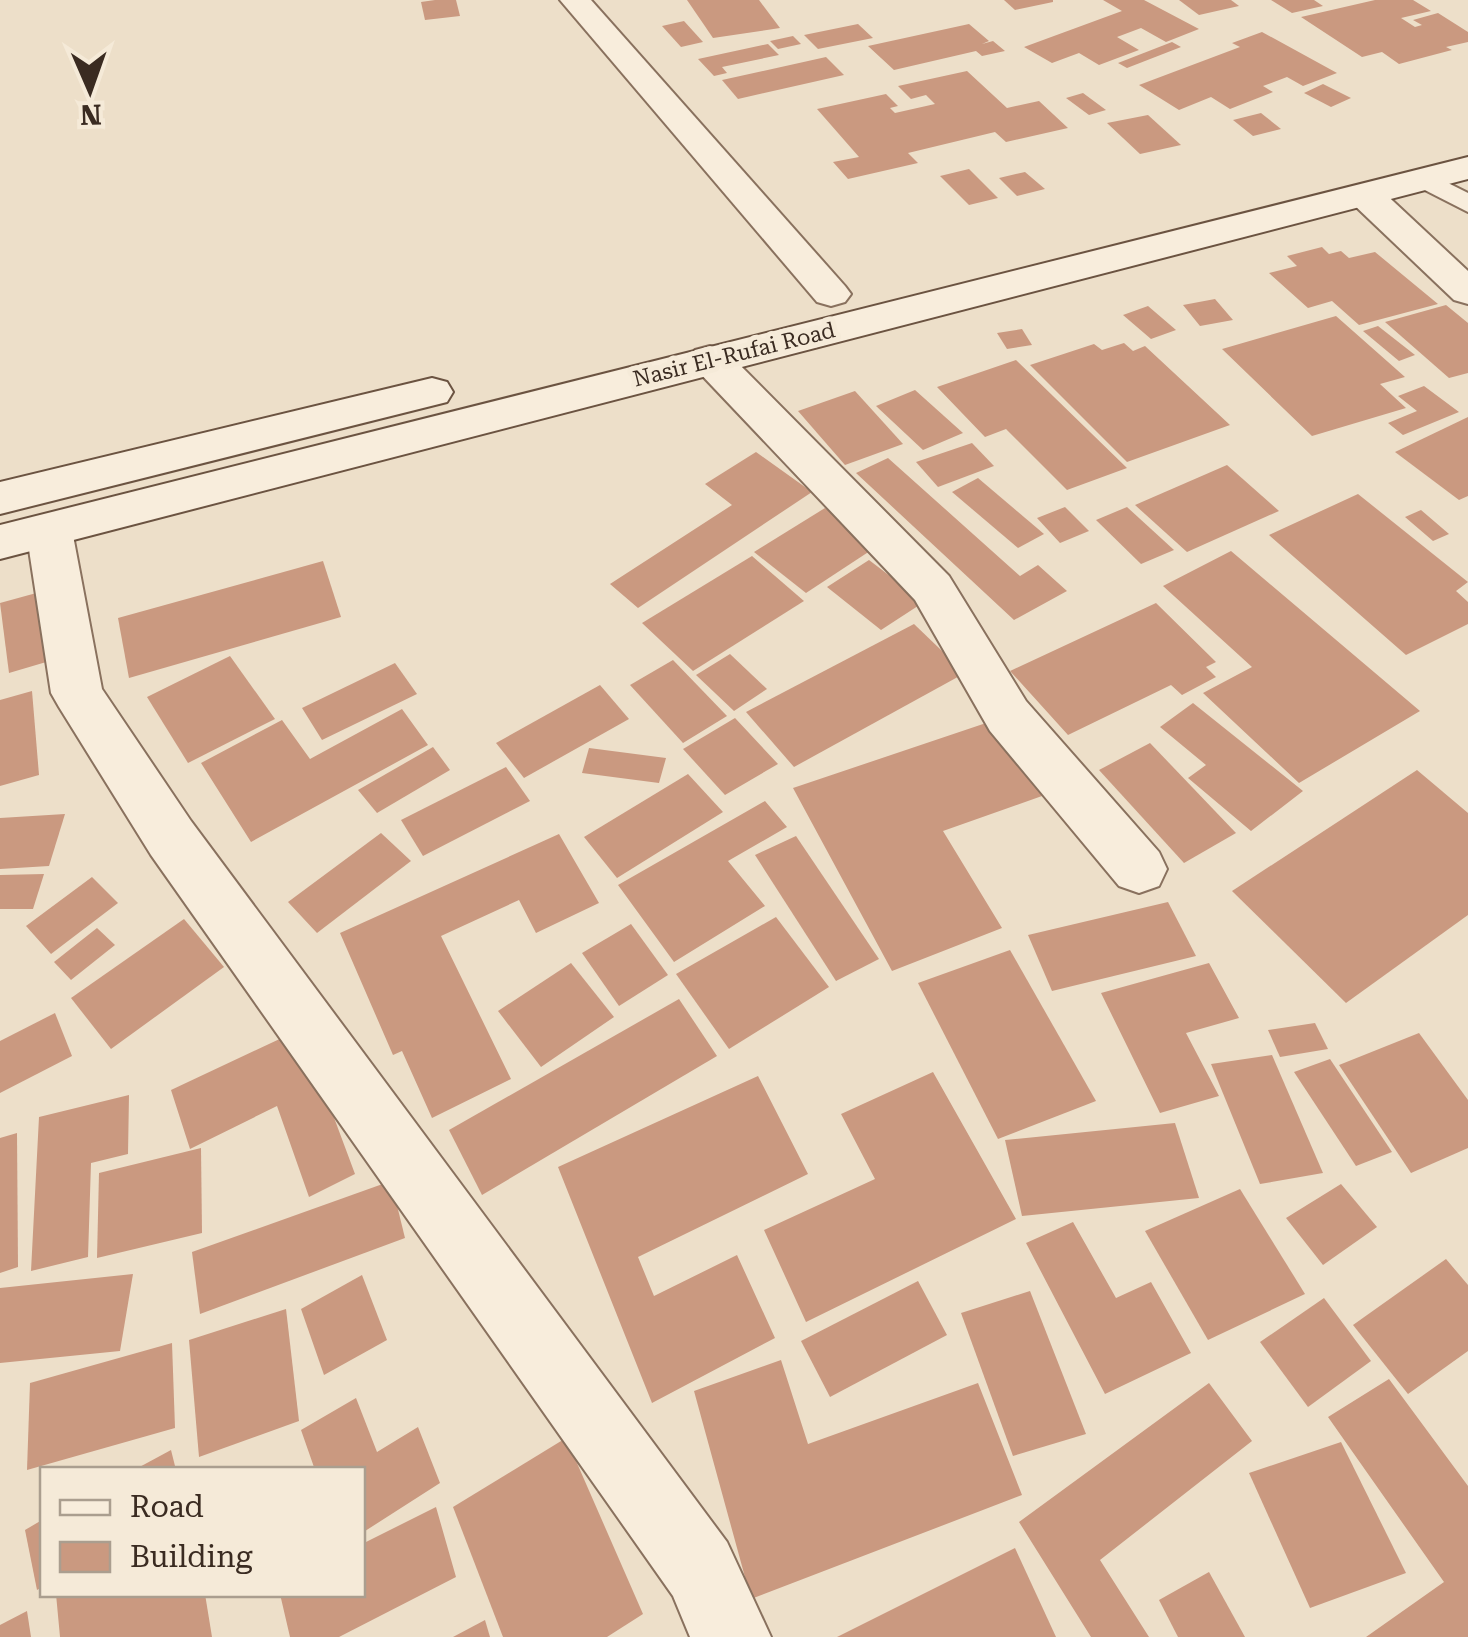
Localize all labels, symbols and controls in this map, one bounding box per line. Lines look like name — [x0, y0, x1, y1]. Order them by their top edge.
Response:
north arrow — [40, 40, 140, 140]
text: N — [80, 98, 102, 131]
street label: Nasir El-Rufai Road — [631, 317, 838, 392]
legend — [40, 1467, 365, 1597]
text: Road — [130, 1489, 204, 1524]
text: Building — [130, 1539, 253, 1574]

